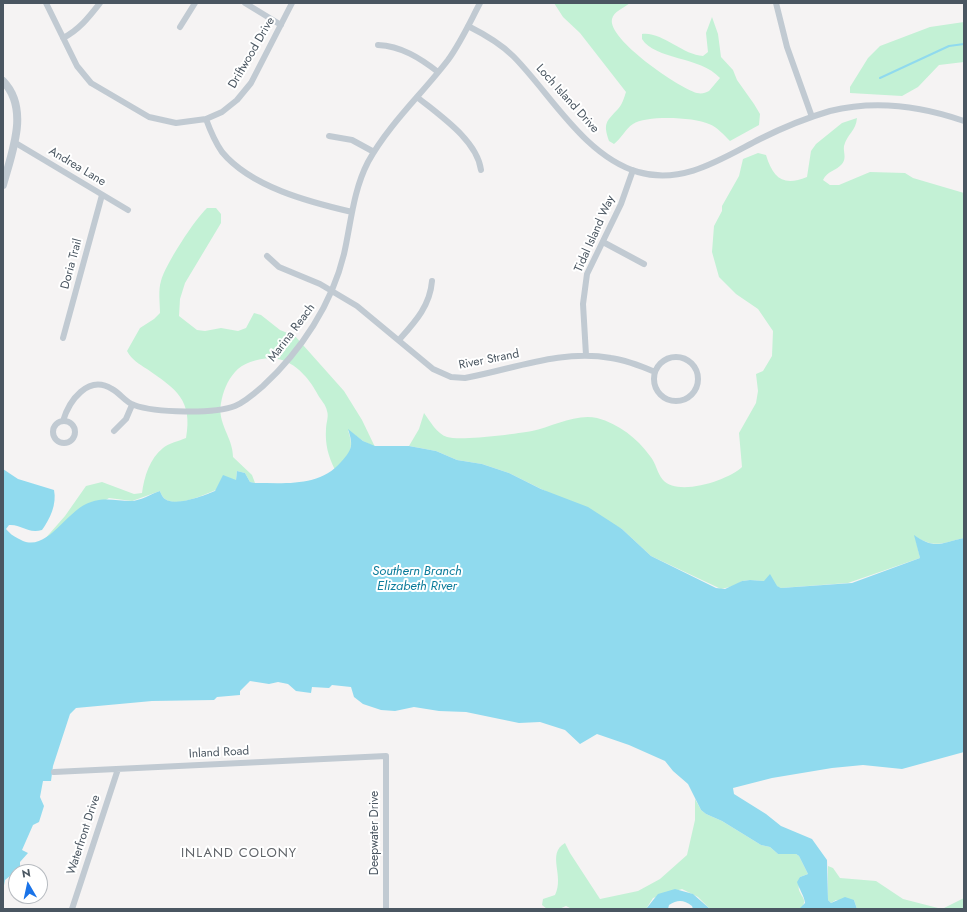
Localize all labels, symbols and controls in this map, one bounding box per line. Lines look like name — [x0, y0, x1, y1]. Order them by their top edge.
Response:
street label: Driftwood Drive — [226, 15, 278, 91]
street label: Loch Island Drive — [532, 62, 602, 136]
street label: Andrea Lane — [46, 144, 108, 190]
street label: Tidal Island Way — [572, 193, 618, 275]
street label: Doria Trail — [58, 237, 86, 291]
street label: Marina Reach — [265, 301, 319, 365]
street label: River Strand — [458, 347, 520, 373]
water label: Southern Branch Elizabeth River — [372, 564, 462, 595]
street label: Inland Road — [188, 744, 250, 762]
street label: Deepwater Drive — [368, 791, 382, 875]
street label: Waterfront Drive — [64, 793, 104, 877]
district label: INLAND COLONY — [181, 846, 297, 862]
north arrow — [8, 864, 48, 904]
text: N — [21, 865, 32, 882]

